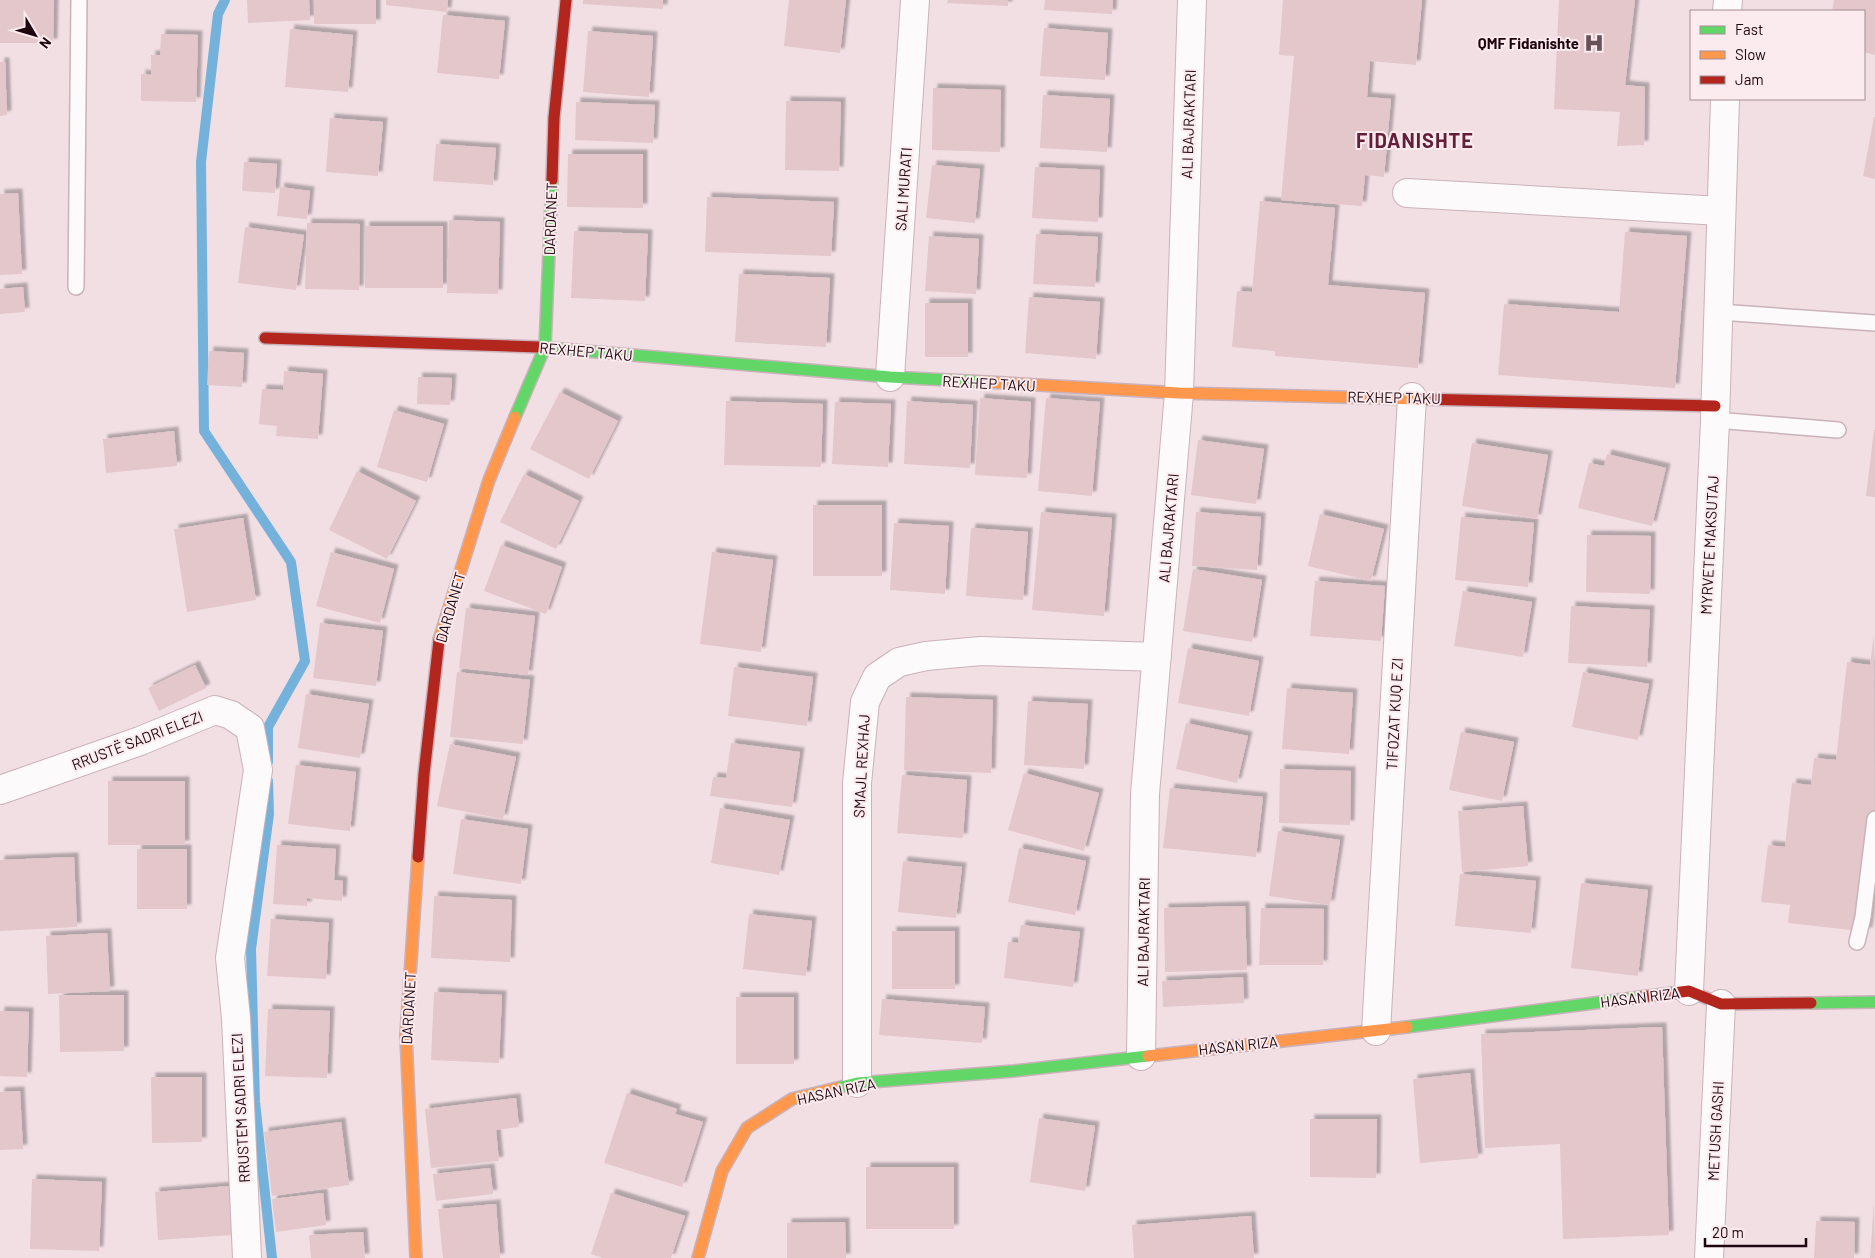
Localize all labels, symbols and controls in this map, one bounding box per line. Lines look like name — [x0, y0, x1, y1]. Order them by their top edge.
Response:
north arrow — [10, 10, 60, 60]
legend — [1690, 10, 1865, 100]
text: Fast — [1735, 20, 1763, 38]
hospital icon: QMF Fidanishte — [1583, 32, 1605, 54]
text: N — [36, 34, 55, 52]
place label: QMF Fidanishte — [1478, 34, 1579, 52]
text: Slow — [1735, 45, 1766, 63]
street label: ALI BAJRAKTARI — [1177, 69, 1199, 179]
text: Jam — [1735, 70, 1764, 88]
district label: FIDANISHTE — [1356, 128, 1474, 152]
street label: SALI MURATI — [891, 146, 915, 232]
street label: DARDANET — [540, 182, 560, 256]
street label: REXHEP TAKU — [539, 338, 633, 364]
street label: REXHEP TAKU — [942, 372, 1036, 394]
street label: REXHEP TAKU — [1347, 387, 1441, 407]
street label: ALI BAJRAKTARI — [1154, 473, 1182, 583]
street label: MYRVETE MAKSUTAJ — [1696, 475, 1722, 615]
street label: DARDANET — [431, 570, 469, 644]
street label: TIFOZAT KUQ E ZI — [1382, 657, 1406, 771]
street label: RRUSTË SADRI ELEZI — [69, 707, 205, 773]
street label: SMAJL REXHAJ — [849, 714, 873, 818]
street label: ALI BAJRAKTARI — [1133, 877, 1153, 987]
street label: DARDANET — [397, 971, 419, 1045]
street label: HASAN RIZA — [1599, 983, 1681, 1011]
street label: HASAN RIZA — [1197, 1032, 1279, 1058]
street label: RRUSTEM SADRI ELEZI — [227, 1033, 253, 1183]
street label: HASAN RIZA — [795, 1074, 877, 1108]
street label: METUSH GASHI — [1703, 1081, 1727, 1181]
scale bar — [1705, 1216, 1806, 1248]
text: 20 m — [1712, 1223, 1744, 1241]

